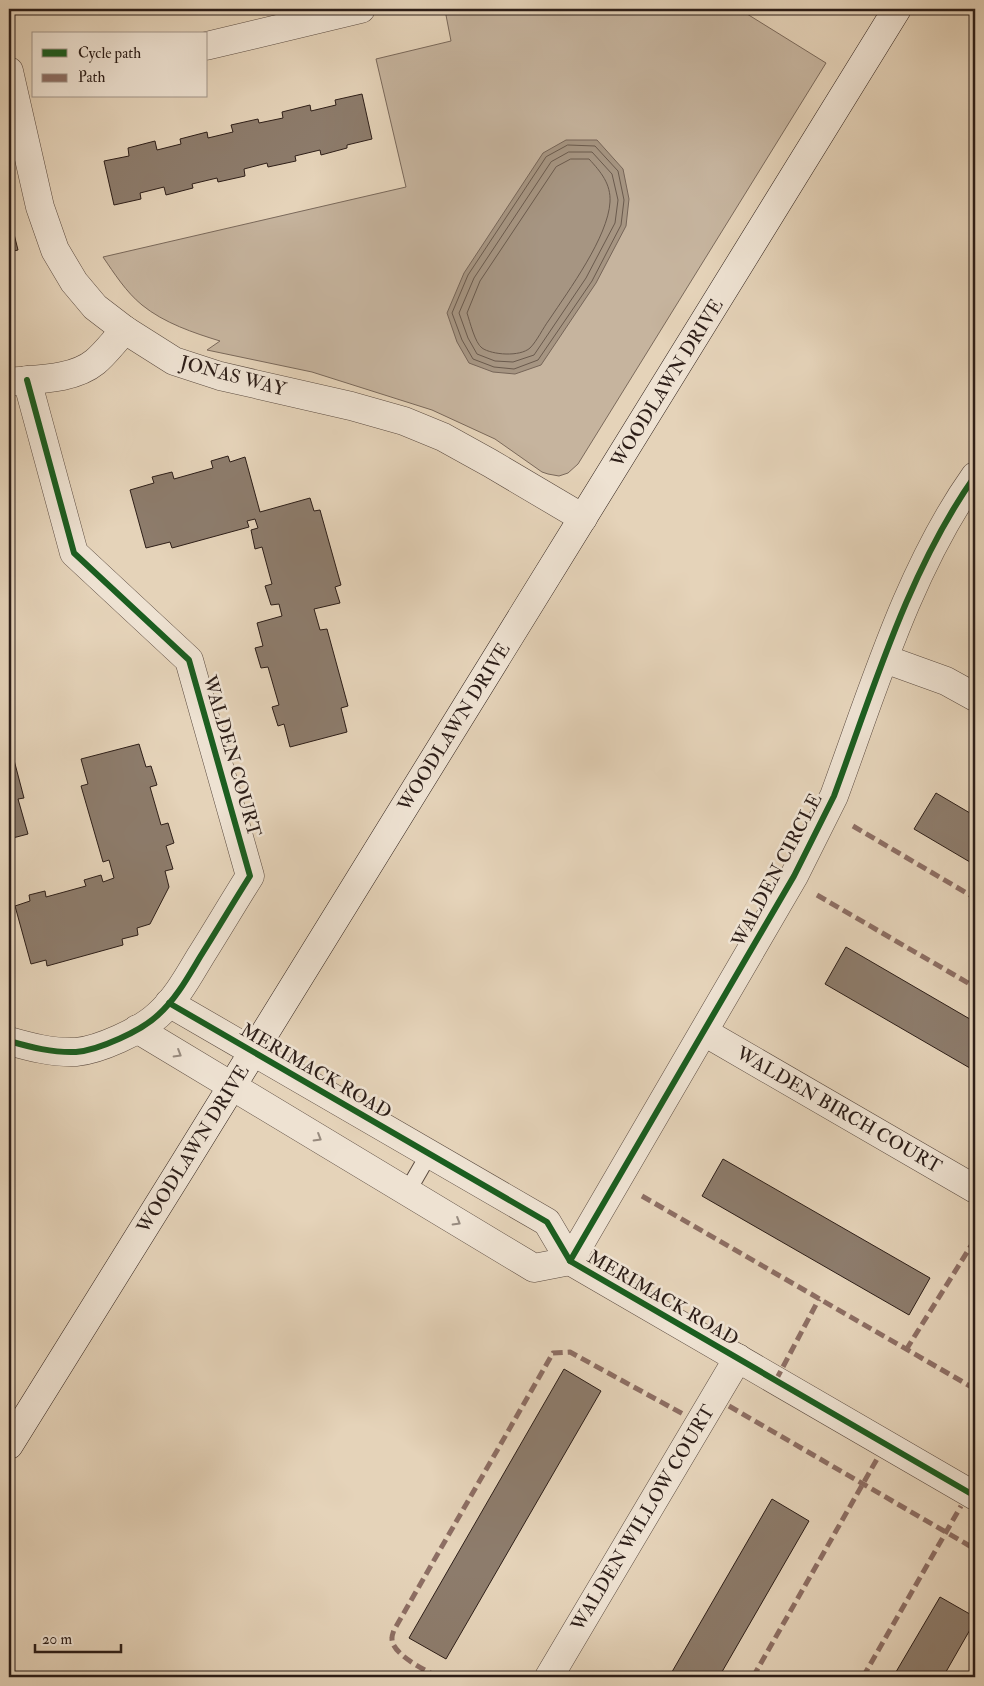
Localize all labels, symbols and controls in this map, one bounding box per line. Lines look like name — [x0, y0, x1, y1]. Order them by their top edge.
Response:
legend — [32, 32, 208, 98]
text: Cycle path — [78, 44, 141, 64]
text: Path — [78, 68, 105, 87]
street label: WOODLAWN DRIVE — [605, 294, 729, 472]
street label: JONAS WAY — [176, 350, 290, 402]
street label: WOODLAWN DRIVE — [392, 638, 516, 816]
street label: WALDEN COURT — [197, 672, 266, 839]
street label: WALDEN CIRCLE — [726, 789, 828, 952]
street label: MERIMACK ROAD — [236, 1018, 396, 1124]
street label: WALDEN BIRCH COURT — [731, 1041, 946, 1179]
one-way arrow — [173, 1048, 182, 1058]
street label: WOODLAWN DRIVE — [131, 1060, 255, 1238]
one-way arrow — [312, 1132, 321, 1142]
one-way arrow — [451, 1215, 460, 1225]
street label: MERIMACK ROAD — [583, 1245, 743, 1351]
street label: WALDEN WILLOW COURT — [565, 1401, 720, 1636]
scale bar — [35, 1621, 121, 1653]
text: 20 m — [42, 1630, 72, 1649]

